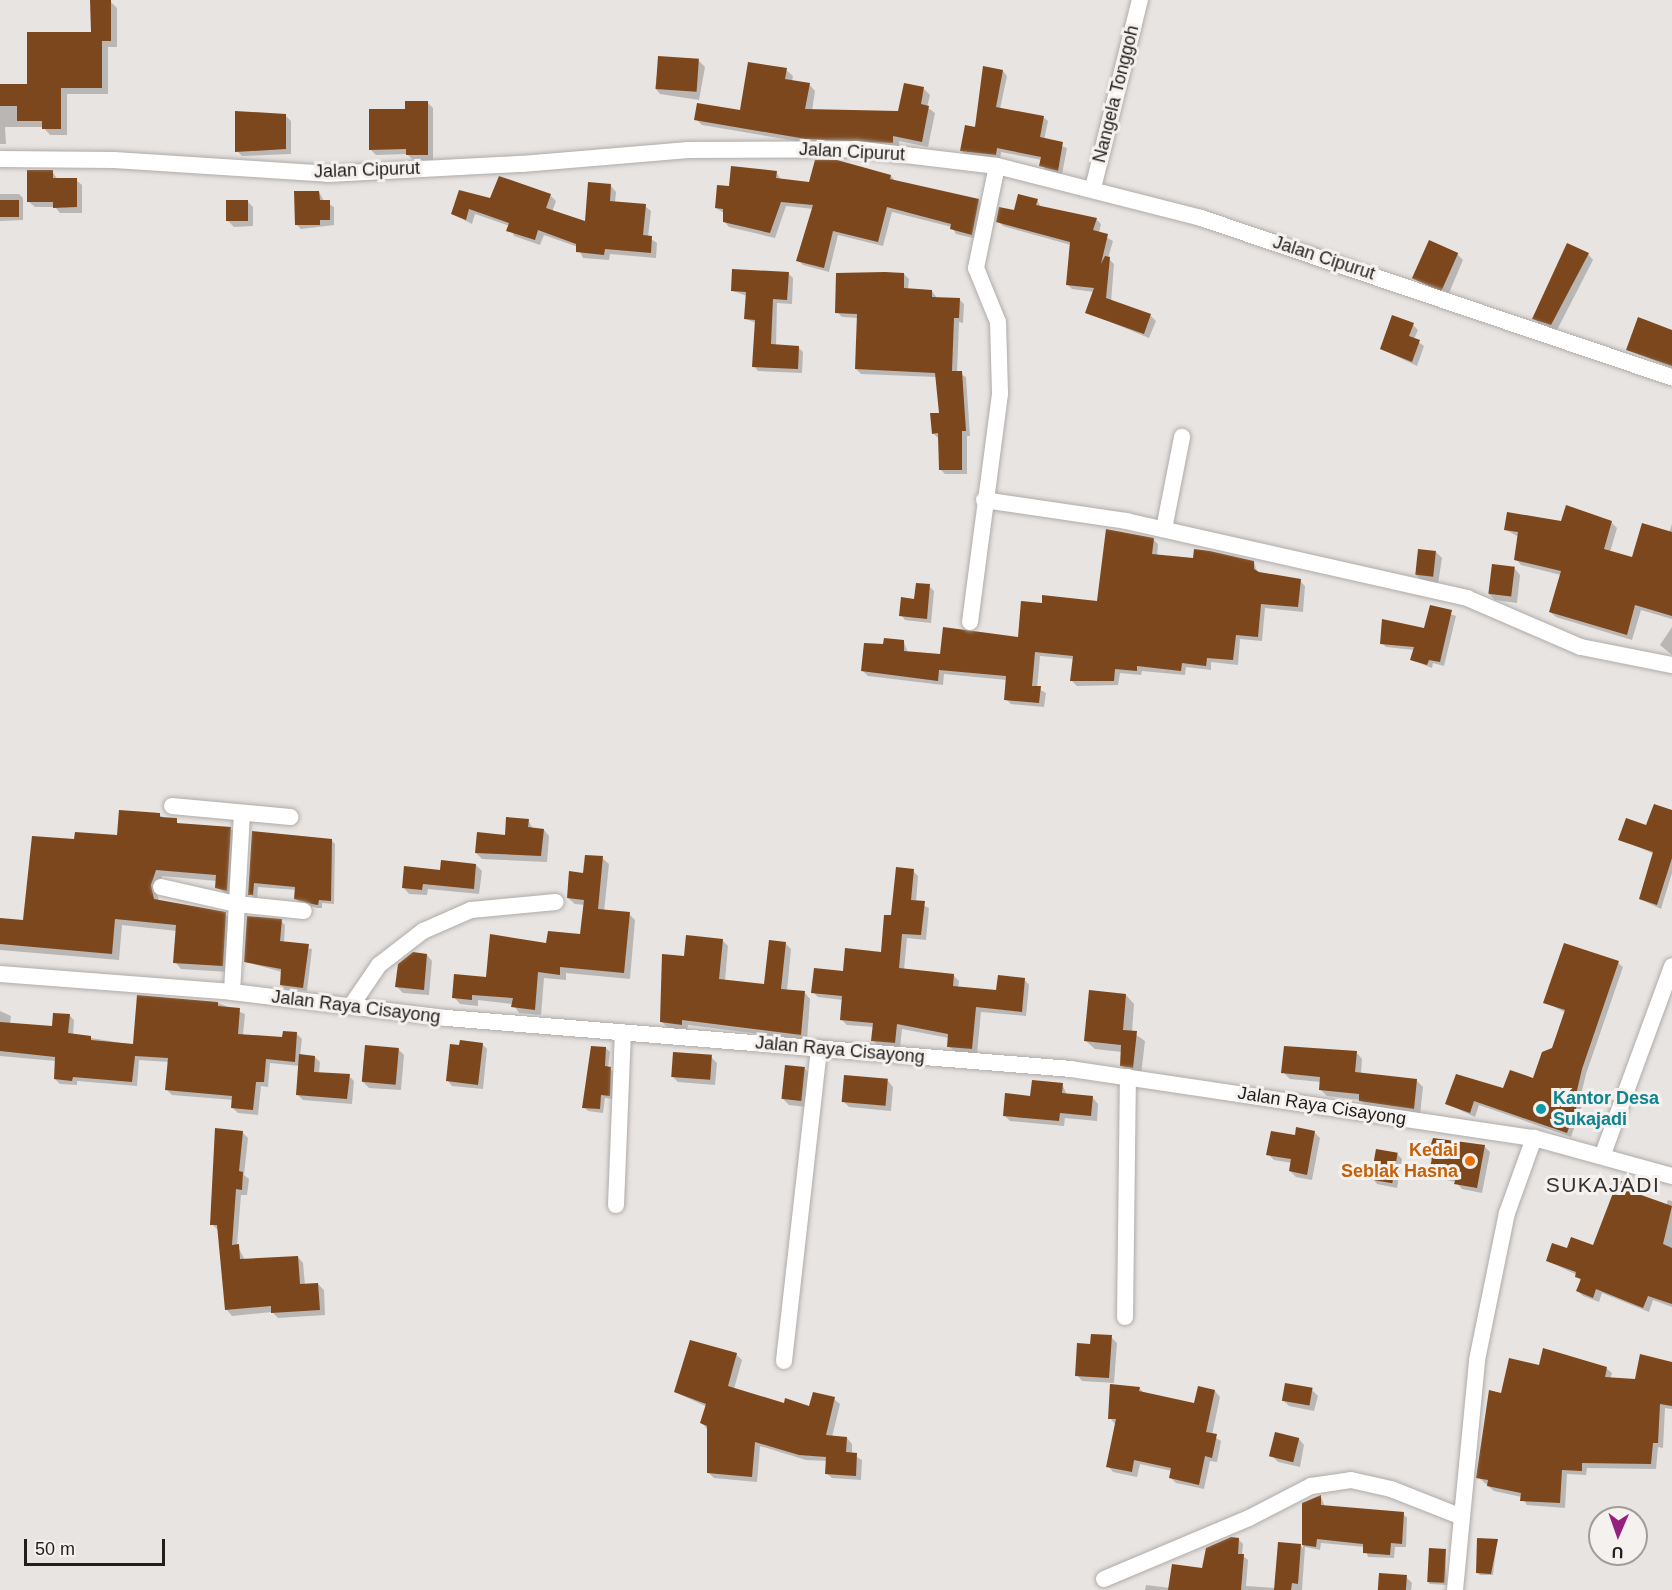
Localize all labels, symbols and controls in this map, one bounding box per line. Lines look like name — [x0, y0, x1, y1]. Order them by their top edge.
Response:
street label: Nangela Tonggoh — [1088, 23, 1144, 165]
street label: Jalan Cipurut — [798, 138, 906, 166]
street label: Jalan Cipurut — [314, 157, 420, 183]
street label: Jalan Cipurut — [1270, 231, 1378, 285]
street label: Jalan Raya Cisayong — [270, 986, 442, 1028]
street label: Jalan Raya Cisayong — [754, 1032, 926, 1068]
street label: Jalan Raya Cisayong — [1236, 1082, 1408, 1130]
place label: Kantor Desa Sukajadi — [1553, 1088, 1659, 1130]
marker: Kantor Desa Sukajadi — [1534, 1102, 1548, 1116]
place label: Kedai Seblak Hasna — [1341, 1140, 1458, 1182]
marker: Kedai Seblak Hasna — [1463, 1154, 1477, 1168]
district label: SUKAJADI — [1546, 1172, 1660, 1198]
north arrow — [1588, 1506, 1648, 1566]
scale bar — [27, 1527, 168, 1565]
text: 50 m — [35, 1539, 75, 1559]
text: U — [1611, 1544, 1623, 1561]

